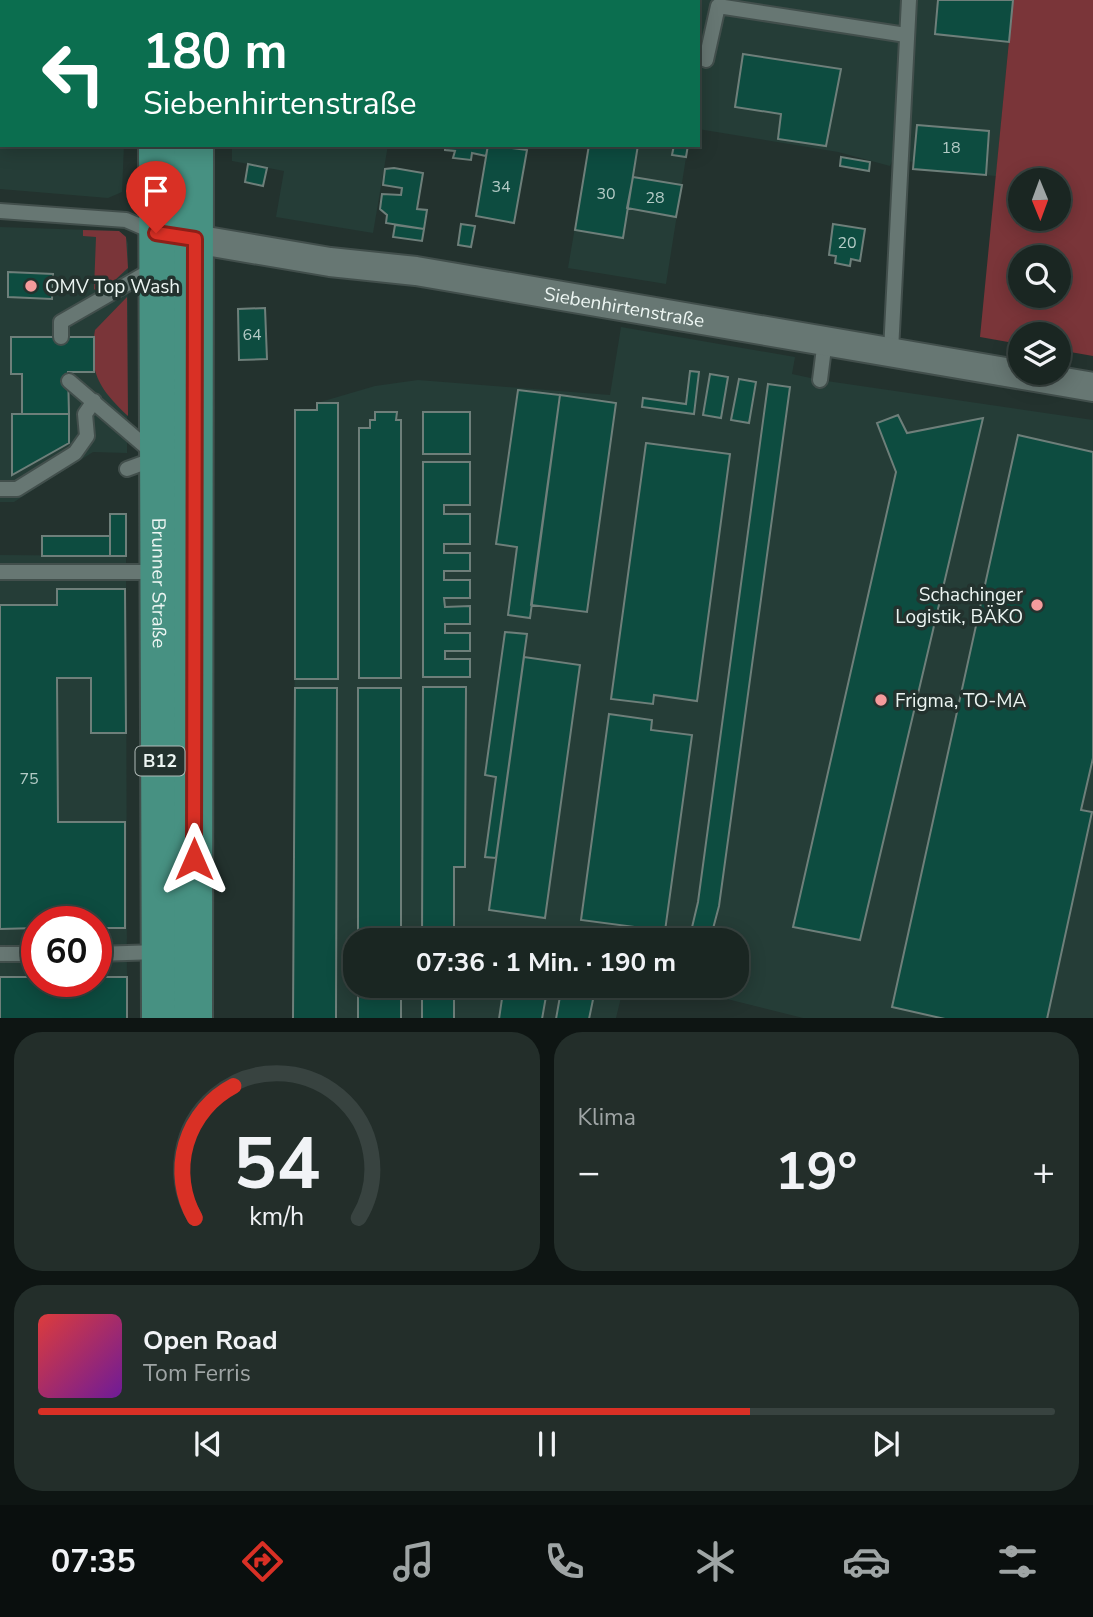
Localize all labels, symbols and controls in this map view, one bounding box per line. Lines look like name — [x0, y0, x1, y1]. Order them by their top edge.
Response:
text: 180 m — [143, 18, 287, 85]
icon: left — [28, 28, 119, 119]
text: Siebenhirtenstraße — [143, 82, 417, 125]
house number: 18 — [941, 137, 961, 159]
pin — [126, 161, 186, 233]
north arrow — [1008, 168, 1071, 231]
map controls — [1008, 168, 1071, 385]
icon: arrive — [137, 172, 175, 210]
house number: 34 — [491, 176, 511, 198]
house number: 30 — [596, 183, 616, 205]
house number: 28 — [645, 187, 665, 209]
house number: 20 — [837, 232, 857, 254]
button: search — [1008, 245, 1071, 308]
place label: OMV Top Wash — [45, 274, 180, 300]
marker: OMV Top Wash — [23, 278, 39, 294]
street label: Siebenhirtenstraße — [542, 281, 706, 334]
button: layers — [1008, 322, 1071, 385]
house number: 64 — [242, 324, 262, 346]
street label: Brunner Straße — [145, 518, 172, 648]
place label: Schachinger Logistik, BÄKO — [895, 582, 1023, 630]
marker: Schachinger Logistik, BÄKO — [1029, 597, 1045, 613]
place label: Frigma, TO-MA — [895, 688, 1027, 714]
marker: Frigma, TO-MA — [873, 692, 889, 708]
road number: B12 — [136, 746, 184, 776]
house number: 75 — [19, 768, 39, 790]
position arrow — [157, 822, 231, 896]
speed limit sign: 60 — [21, 906, 112, 997]
text: 07:36 · 1 Min. · 190 m — [416, 945, 676, 980]
text: Klima — [578, 1102, 636, 1133]
text: 54 — [233, 1114, 320, 1214]
text: 19° — [775, 1136, 857, 1207]
text: − — [578, 1147, 600, 1198]
text: + — [1032, 1147, 1055, 1198]
text: km/h — [249, 1199, 304, 1233]
text: Open Road — [143, 1323, 278, 1358]
text: Tom Ferris — [143, 1358, 251, 1389]
icon: previous — [189, 1425, 227, 1463]
icon: pause — [528, 1425, 566, 1463]
icon: next — [867, 1425, 905, 1463]
icon: directions — [238, 1537, 287, 1586]
icon: music — [389, 1537, 438, 1586]
icon: phone — [540, 1537, 589, 1586]
icon: climate — [691, 1537, 740, 1586]
icon: car — [842, 1537, 891, 1586]
icon: filters — [993, 1537, 1042, 1586]
text: 07:35 — [51, 1540, 136, 1583]

